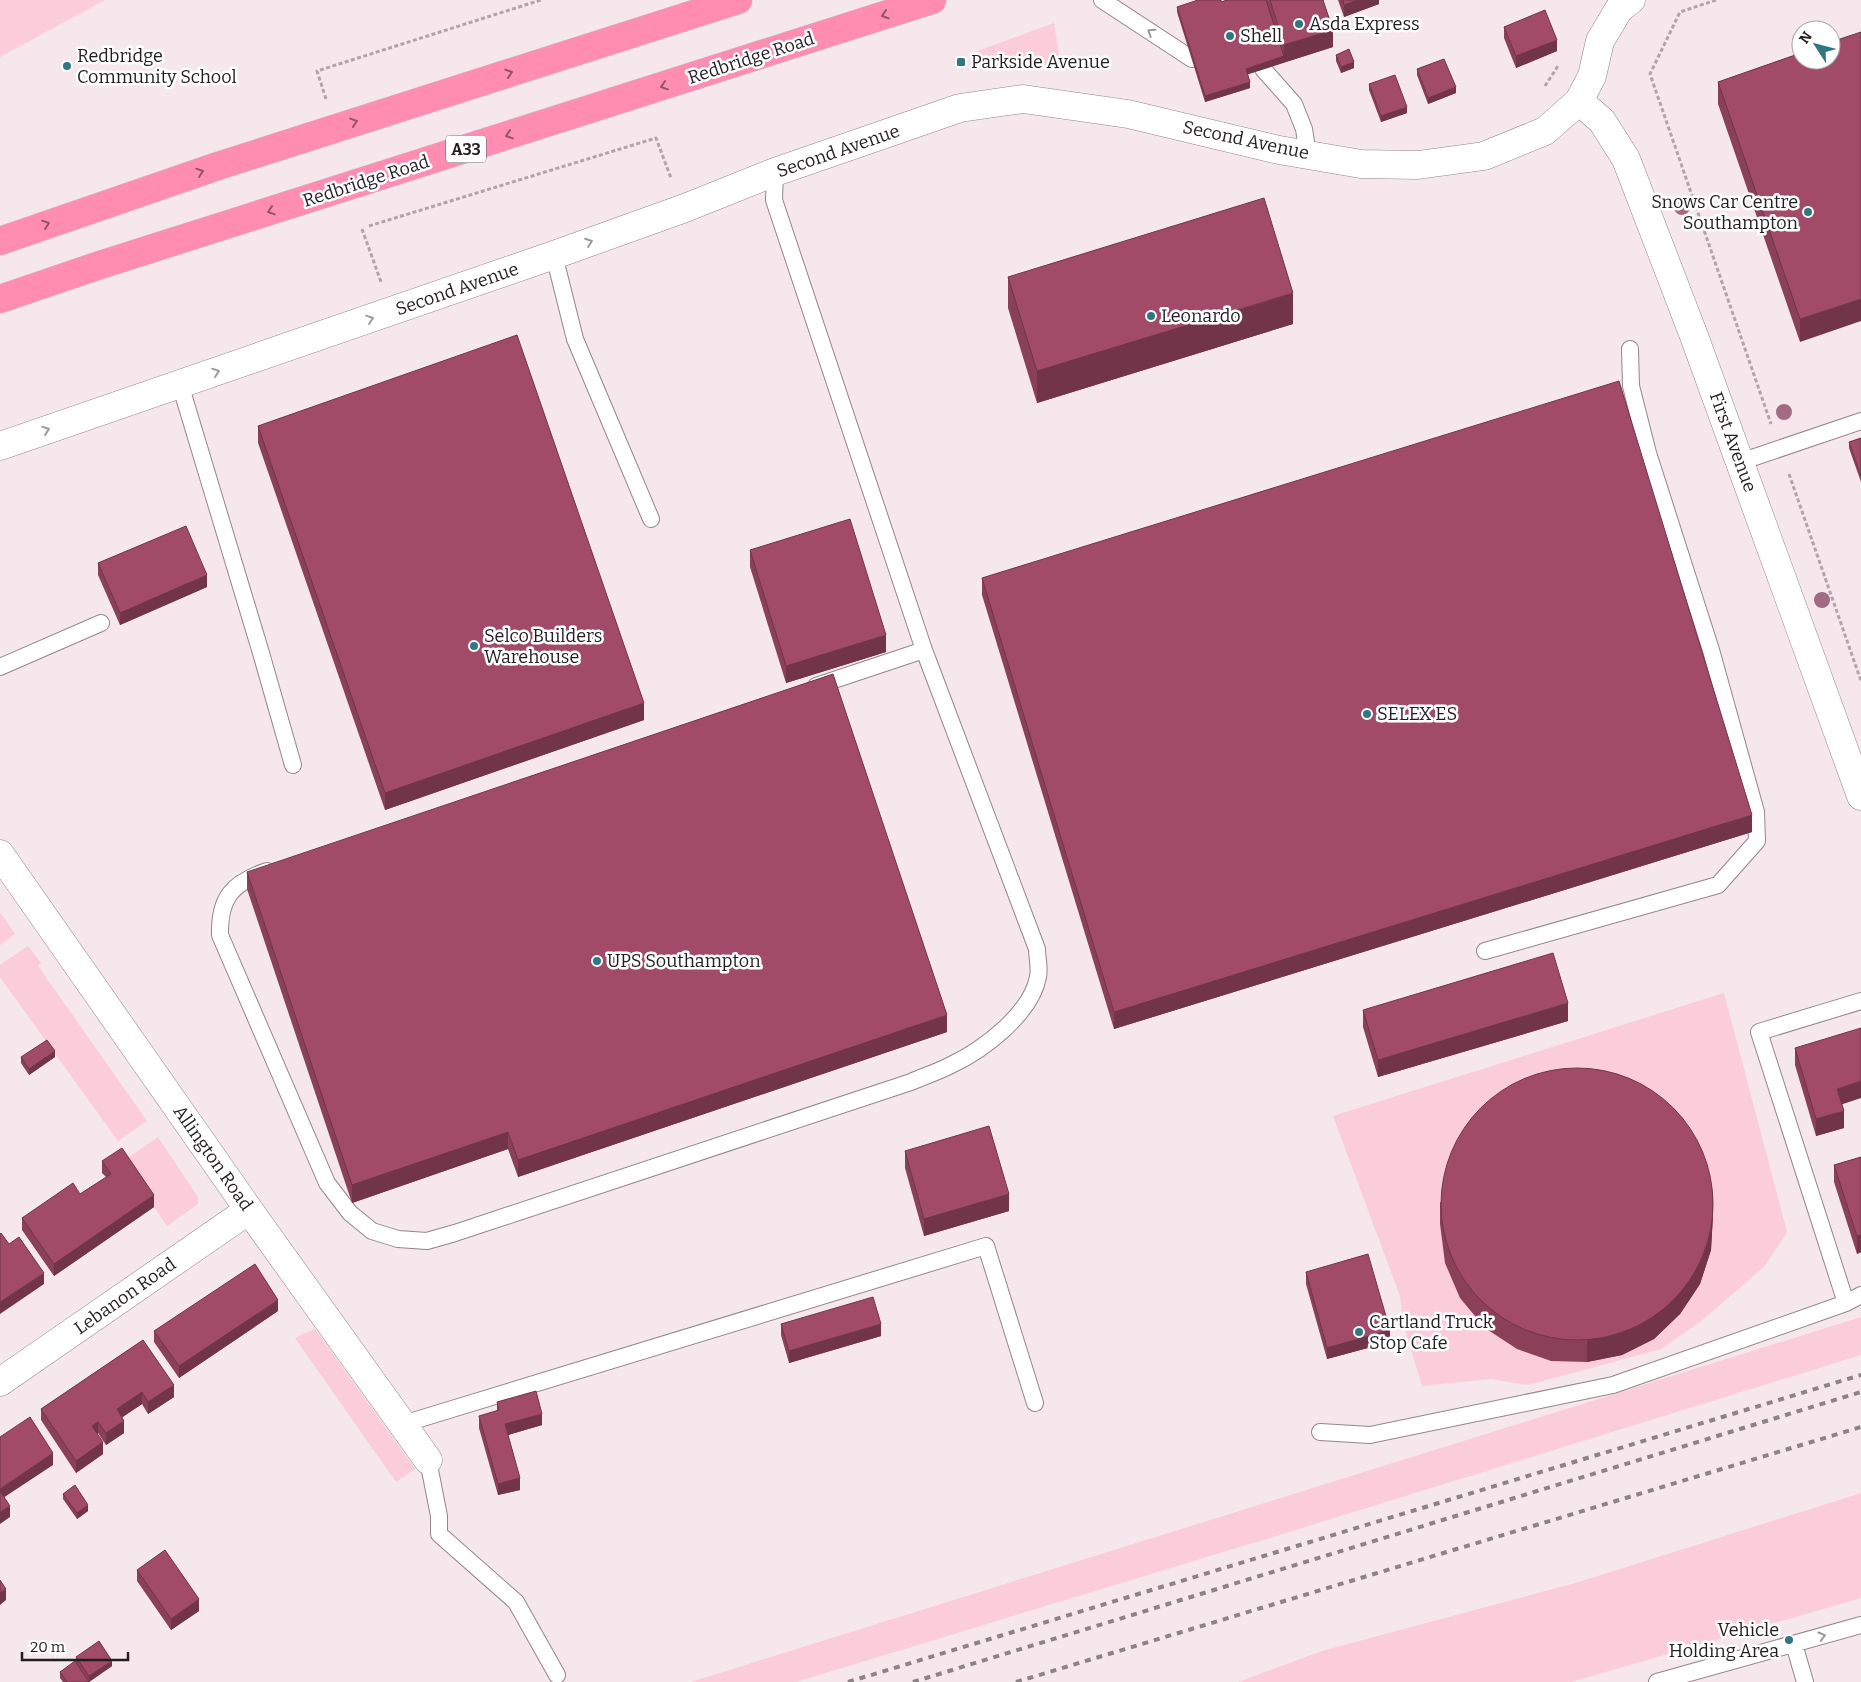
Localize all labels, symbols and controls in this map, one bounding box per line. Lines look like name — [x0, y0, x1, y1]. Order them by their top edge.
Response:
one-way arrow — [882, 9, 890, 19]
place label: Asda Express — [1309, 13, 1420, 35]
marker: Asda Express — [1293, 18, 1305, 30]
north arrow — [1791, 20, 1841, 70]
place label: Shell — [1240, 25, 1282, 47]
street label: Redbridge Road — [685, 27, 817, 89]
text: N — [1796, 28, 1816, 47]
one-way arrow — [1147, 29, 1157, 38]
marker: Shell — [1224, 30, 1236, 42]
place label: Redbridge Community School — [77, 45, 237, 88]
place label: Parkside Avenue — [971, 51, 1110, 73]
marker: Parkside Avenue — [955, 56, 967, 68]
marker: Redbridge Community School — [61, 60, 73, 72]
one-way arrow — [504, 69, 513, 79]
one-way arrow — [660, 80, 668, 90]
street label: Second Avenue — [1181, 116, 1311, 164]
one-way arrow — [350, 118, 358, 128]
street label: Second Avenue — [774, 120, 902, 182]
one-way arrow — [505, 129, 514, 139]
road number: A33 — [446, 136, 486, 162]
street label: Redbridge Road — [300, 150, 432, 212]
one-way arrow — [195, 168, 203, 178]
place label: Snows Car Centre Southampton — [1651, 191, 1799, 234]
one-way arrow — [267, 205, 275, 215]
marker: Snows Car Centre Southampton — [1802, 206, 1814, 218]
one-way arrow — [41, 220, 50, 230]
one-way arrow — [585, 238, 593, 248]
street label: Second Avenue — [393, 258, 521, 320]
place label: Leonardo — [1161, 305, 1241, 327]
marker: Leonardo — [1145, 310, 1157, 322]
one-way arrow — [365, 315, 374, 325]
one-way arrow — [212, 368, 220, 378]
street label: First Avenue — [1705, 389, 1761, 495]
one-way arrow — [41, 426, 50, 436]
place label: Selco Builders Warehouse — [484, 625, 602, 668]
marker: Selco Builders Warehouse — [468, 640, 480, 652]
place label: SELEX ES — [1377, 703, 1457, 725]
marker: SELEX ES — [1361, 708, 1373, 720]
place label: UPS Southampton — [607, 950, 761, 972]
marker: UPS Southampton — [591, 955, 603, 967]
street label: Allington Road — [169, 1101, 258, 1215]
street label: Lebanon Road — [70, 1253, 180, 1339]
place label: Cartland Truck Stop Cafe — [1369, 1311, 1494, 1354]
marker: Cartland Truck Stop Cafe — [1353, 1326, 1365, 1338]
place label: Vehicle Holding Area — [1669, 1619, 1779, 1662]
scale bar — [22, 1630, 129, 1662]
one-way arrow — [1817, 1631, 1826, 1642]
marker: Vehicle Holding Area — [1783, 1634, 1795, 1646]
text: 20 m — [30, 1638, 66, 1656]

